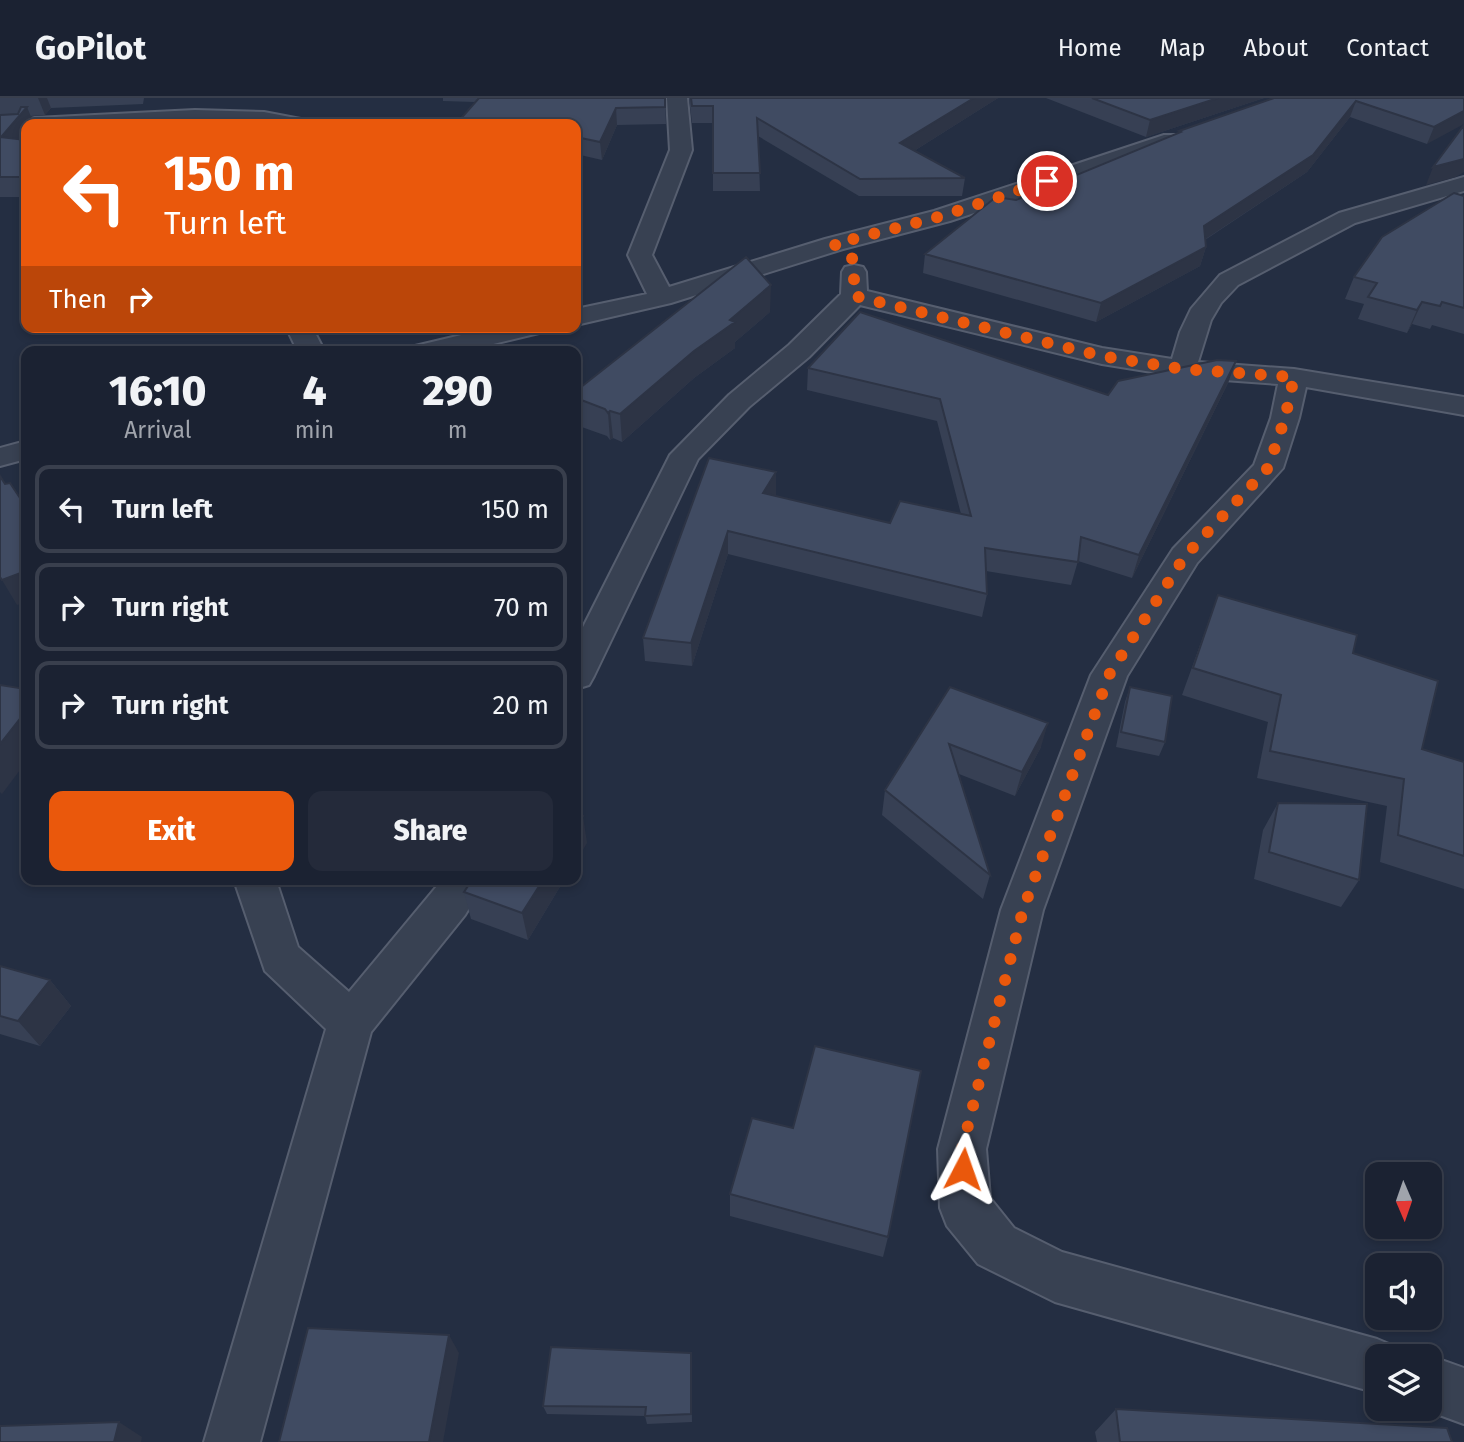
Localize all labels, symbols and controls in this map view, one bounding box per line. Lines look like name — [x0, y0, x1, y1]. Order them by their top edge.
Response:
text: GoPilot — [35, 28, 146, 68]
text: Home — [1058, 34, 1122, 62]
text: Map — [1160, 34, 1206, 62]
text: About — [1244, 34, 1308, 62]
text: Contact — [1346, 34, 1429, 62]
text: 150 m — [164, 144, 295, 203]
icon: left — [49, 147, 140, 238]
pin — [1017, 151, 1077, 211]
icon: arrive — [1028, 162, 1066, 200]
text: Turn left — [164, 204, 286, 242]
icon: right — [121, 280, 159, 318]
text: Then — [49, 284, 107, 315]
text: 16:10 — [109, 366, 207, 416]
text: 4 — [302, 366, 327, 416]
text: 290 — [422, 366, 493, 416]
text: Arrival — [124, 416, 192, 444]
text: min — [295, 416, 334, 444]
text: m — [448, 416, 468, 444]
icon: left — [53, 490, 91, 528]
text: Turn left — [112, 494, 213, 525]
text: 150 m — [481, 494, 549, 525]
icon: right — [53, 588, 91, 626]
text: Turn right — [112, 592, 229, 623]
text: 70 m — [494, 592, 549, 623]
icon: right — [53, 686, 91, 724]
text: Turn right — [112, 690, 229, 721]
text: 20 m — [492, 690, 549, 721]
button: Exit — [49, 791, 294, 871]
button: Share — [308, 791, 553, 871]
position arrow — [926, 1132, 1000, 1206]
north arrow — [1365, 1162, 1442, 1239]
map controls — [1365, 1162, 1442, 1421]
button: sound — [1365, 1253, 1442, 1330]
button: layers — [1365, 1344, 1442, 1421]

